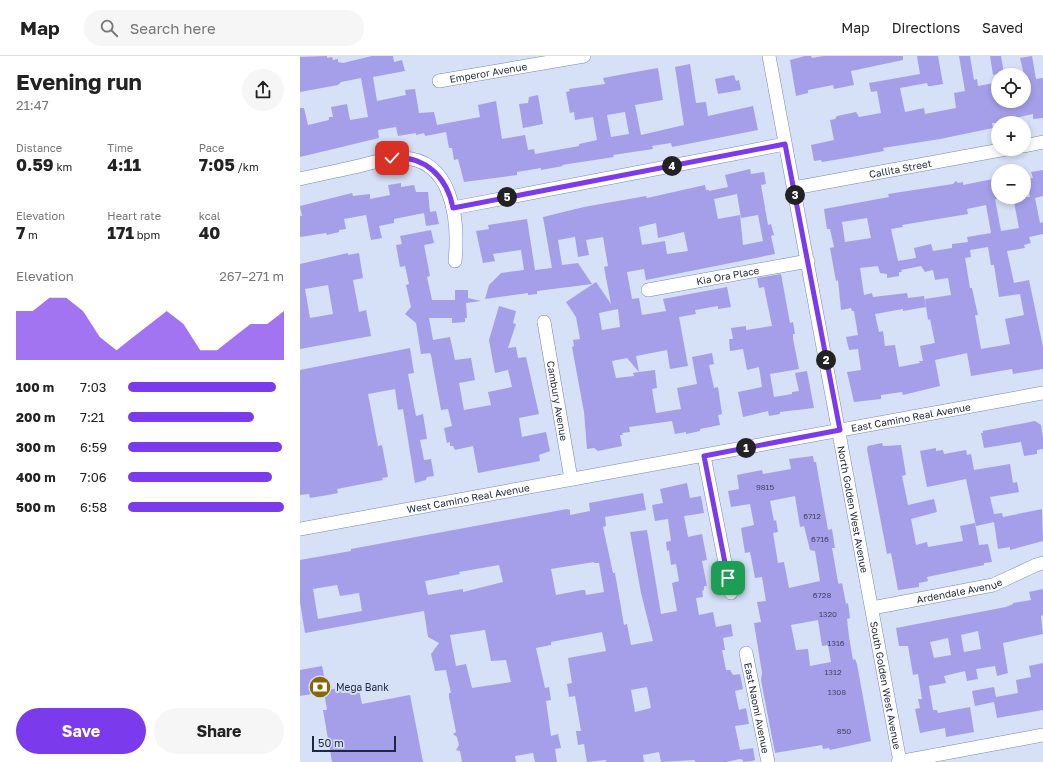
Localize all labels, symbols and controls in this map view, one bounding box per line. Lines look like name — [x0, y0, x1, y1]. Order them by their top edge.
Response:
search box — [84, 10, 364, 46]
text: Map — [20, 16, 60, 39]
icon: search — [98, 17, 120, 39]
text: Search here — [130, 19, 216, 37]
text: Map — [841, 19, 870, 36]
text: Directions — [892, 19, 960, 36]
text: Saved — [982, 19, 1023, 36]
street label: Emperor Avenue — [449, 60, 528, 85]
text: Evening run — [16, 68, 142, 95]
map controls — [991, 68, 1031, 204]
button: locate — [991, 68, 1031, 108]
button: share — [242, 69, 284, 111]
text: 21:47 — [16, 97, 49, 113]
button: + — [991, 116, 1031, 156]
text: Distance — [16, 141, 62, 154]
text: Time — [107, 141, 133, 154]
text: Pace — [199, 141, 224, 154]
pin — [375, 141, 409, 175]
icon: check — [381, 147, 403, 169]
text: 0.59 — [16, 154, 54, 175]
text: 4:11 — [107, 154, 141, 175]
text: 7:05 — [199, 154, 235, 175]
pin: 4 — [662, 156, 682, 176]
street label: Callita Street — [868, 157, 932, 180]
text: 4 — [669, 159, 675, 172]
text: km — [54, 160, 72, 173]
text: /km — [235, 160, 259, 173]
button: − — [991, 164, 1031, 204]
pin: 3 — [785, 185, 805, 205]
pin: 5 — [497, 187, 517, 207]
text: 3 — [792, 188, 798, 201]
text: 5 — [504, 190, 510, 203]
text: Elevation — [16, 209, 65, 222]
text: Heart rate — [107, 209, 161, 222]
text: kcal — [199, 209, 220, 222]
text: 7 — [16, 222, 25, 243]
text: 171 — [107, 222, 134, 243]
text: 40 — [199, 222, 220, 243]
text: m — [25, 228, 38, 241]
text: bpm — [134, 228, 160, 241]
street label: Kia Ora Place — [695, 264, 760, 287]
text: Elevation — [16, 268, 74, 284]
text: 267–271 m — [219, 268, 284, 284]
pin: 2 — [816, 350, 836, 370]
text: 2 — [823, 353, 829, 366]
street label: Cambury Avenue — [545, 360, 570, 442]
text: 100 m — [16, 379, 54, 395]
text: 7:03 — [80, 379, 106, 395]
street label: East Camino Real Avenue — [850, 400, 972, 434]
text: 200 m — [16, 409, 55, 425]
text: 7:21 — [80, 409, 105, 425]
pin: 1 — [736, 438, 756, 458]
text: 300 m — [16, 439, 55, 455]
text: 6:59 — [80, 439, 107, 455]
text: 1 — [743, 441, 749, 454]
street label: North Golden West Avenue — [835, 445, 871, 574]
text: 400 m — [16, 469, 56, 485]
text: 7:06 — [80, 469, 107, 485]
street label: West Camino Real Avenue — [406, 481, 531, 515]
house number: 9815 — [756, 482, 774, 492]
text: 500 m — [16, 499, 55, 515]
text: 6:58 — [80, 499, 107, 515]
house number: 6712 — [803, 511, 821, 521]
house number: 6716 — [811, 534, 829, 544]
pin — [711, 561, 745, 595]
icon: arrive — [717, 567, 739, 589]
street label: Ardendale Avenue — [915, 575, 1004, 605]
house number: 6728 — [813, 590, 831, 600]
house number: 1320 — [819, 609, 837, 619]
street label: South Golden West Avenue — [868, 620, 904, 751]
house number: 1316 — [827, 638, 845, 648]
street label: East Naomi Avenue — [742, 662, 772, 754]
house number: 1312 — [824, 667, 842, 677]
bank icon: Mega Bank — [307, 674, 333, 700]
place label: Mega Bank — [336, 681, 389, 693]
house number: 1308 — [828, 687, 846, 697]
button: Save — [16, 708, 146, 754]
button: Share — [154, 708, 284, 754]
house number: 850 — [837, 726, 851, 736]
scale bar — [312, 734, 396, 753]
text: 50 m — [318, 736, 344, 749]

